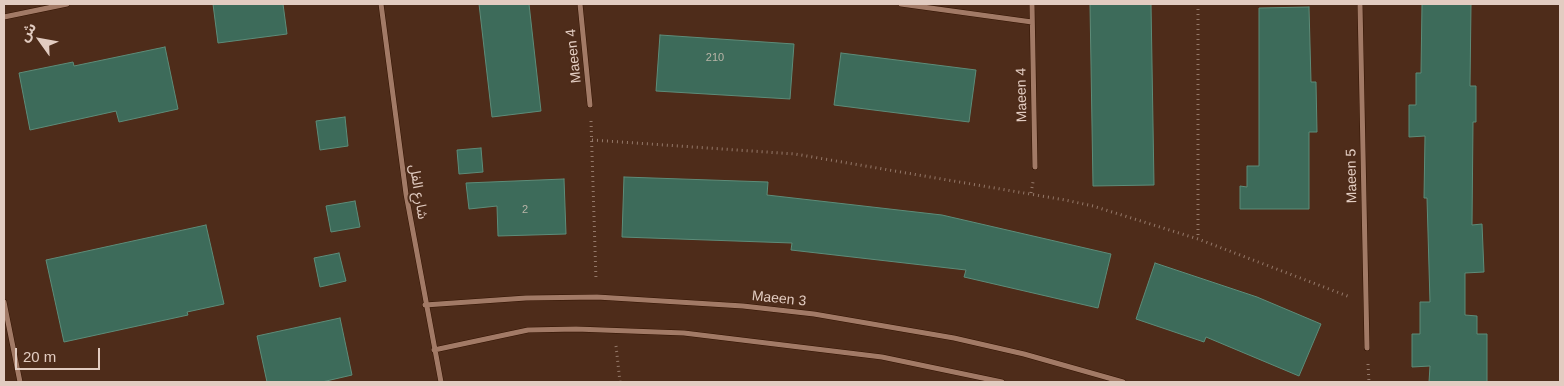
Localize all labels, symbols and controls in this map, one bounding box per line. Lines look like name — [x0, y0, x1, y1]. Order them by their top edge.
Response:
north arrow — [15, 15, 65, 65]
text: ش — [15, 20, 39, 44]
street label: Maeen 4 — [563, 28, 585, 84]
house number: 210 — [706, 51, 724, 65]
street label: Maeen 4 — [1013, 68, 1031, 122]
street label: Maeen 5 — [1343, 149, 1361, 203]
street label: شارع الفل — [405, 163, 431, 221]
house number: 2 — [522, 203, 528, 217]
street label: Maeen 3 — [751, 288, 807, 310]
scale bar — [18, 338, 102, 370]
text: 20 m — [23, 348, 56, 365]

